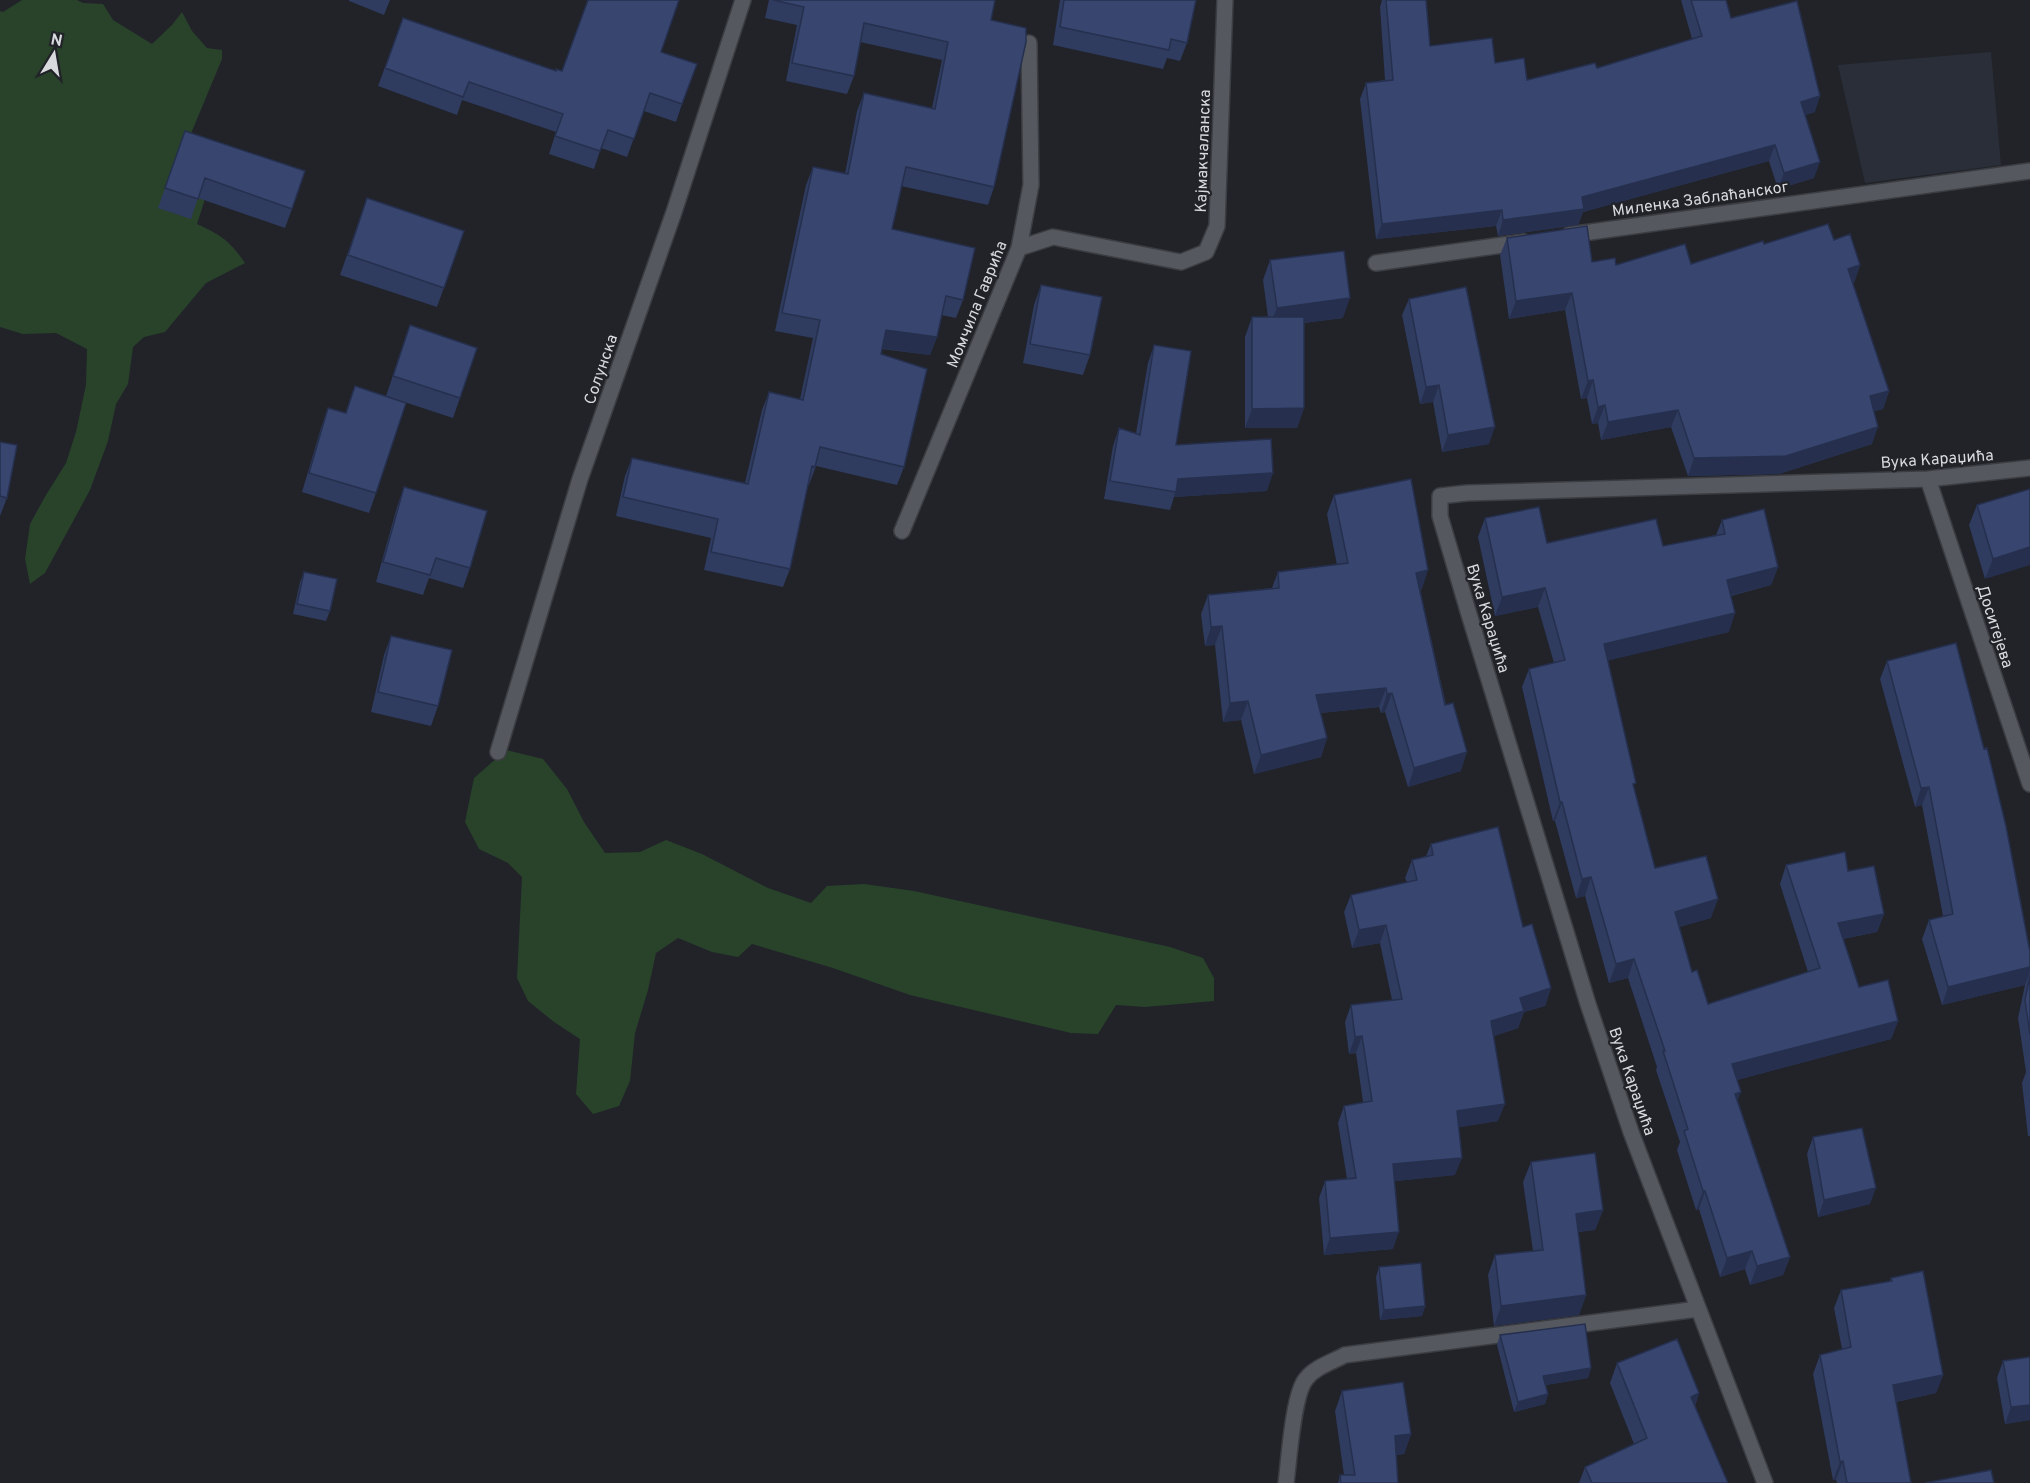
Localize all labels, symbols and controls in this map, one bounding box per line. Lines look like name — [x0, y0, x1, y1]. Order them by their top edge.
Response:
north arrow — [24, 24, 84, 84]
text: N — [49, 30, 64, 52]
street label: Кајмакчаланска — [1192, 89, 1216, 213]
street label: Миленка Заблаћанског — [1611, 178, 1790, 222]
street label: Момчила Гаврића — [943, 238, 1012, 371]
street label: Солунска — [581, 332, 623, 407]
street label: Вука Караџића — [1880, 446, 1994, 474]
street label: Вука Караџића — [1461, 562, 1513, 676]
street label: Доситејева — [1971, 582, 2017, 671]
street label: Вука Караџића — [1603, 1025, 1659, 1138]

